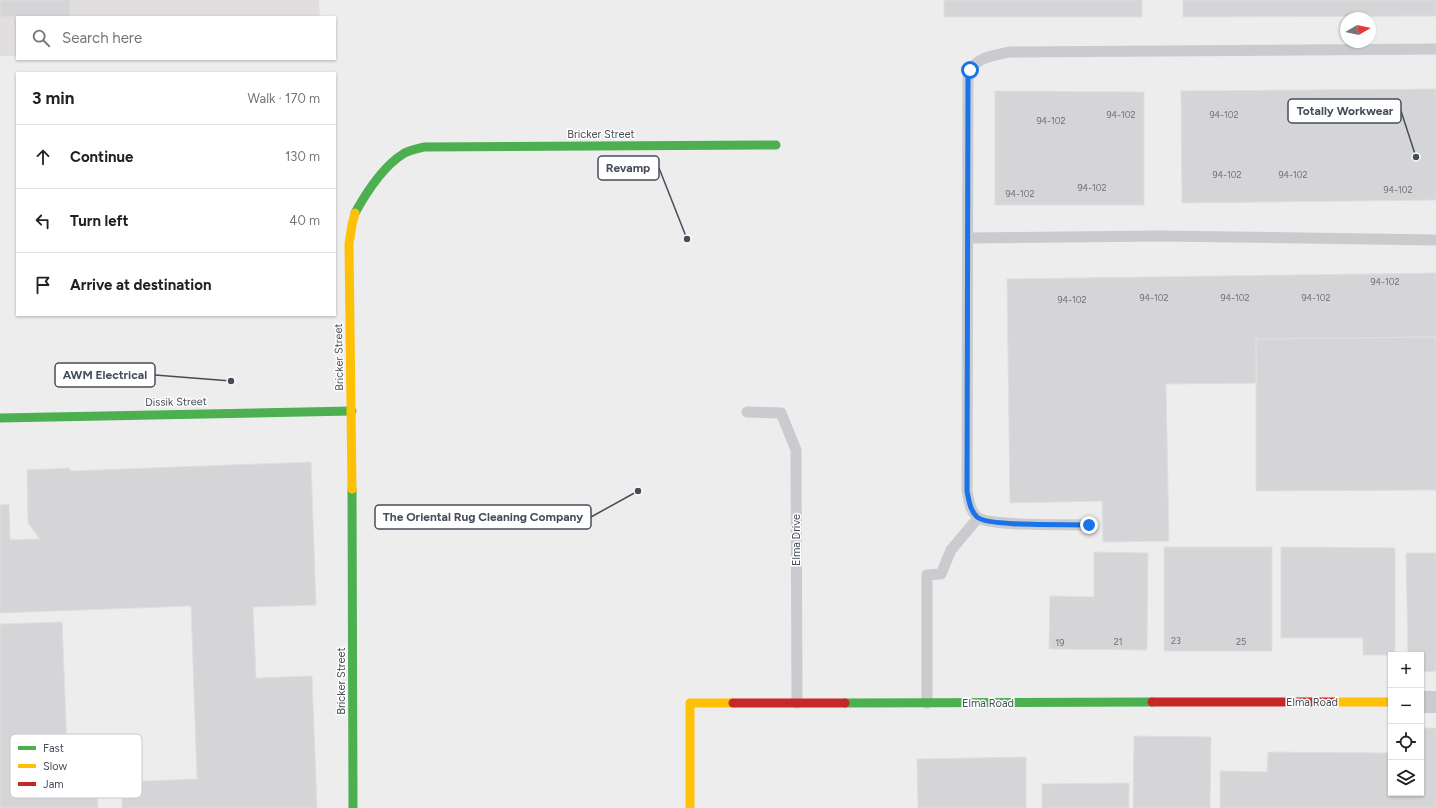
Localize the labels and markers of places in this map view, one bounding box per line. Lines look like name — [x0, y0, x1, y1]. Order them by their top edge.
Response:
callout: Totally Workwear — [1288, 99, 1401, 123]
callout: Revamp — [598, 156, 659, 180]
callout: AWM Electrical — [55, 363, 155, 387]
callout: The Oriental Rug Cleaning Company — [375, 505, 591, 529]

